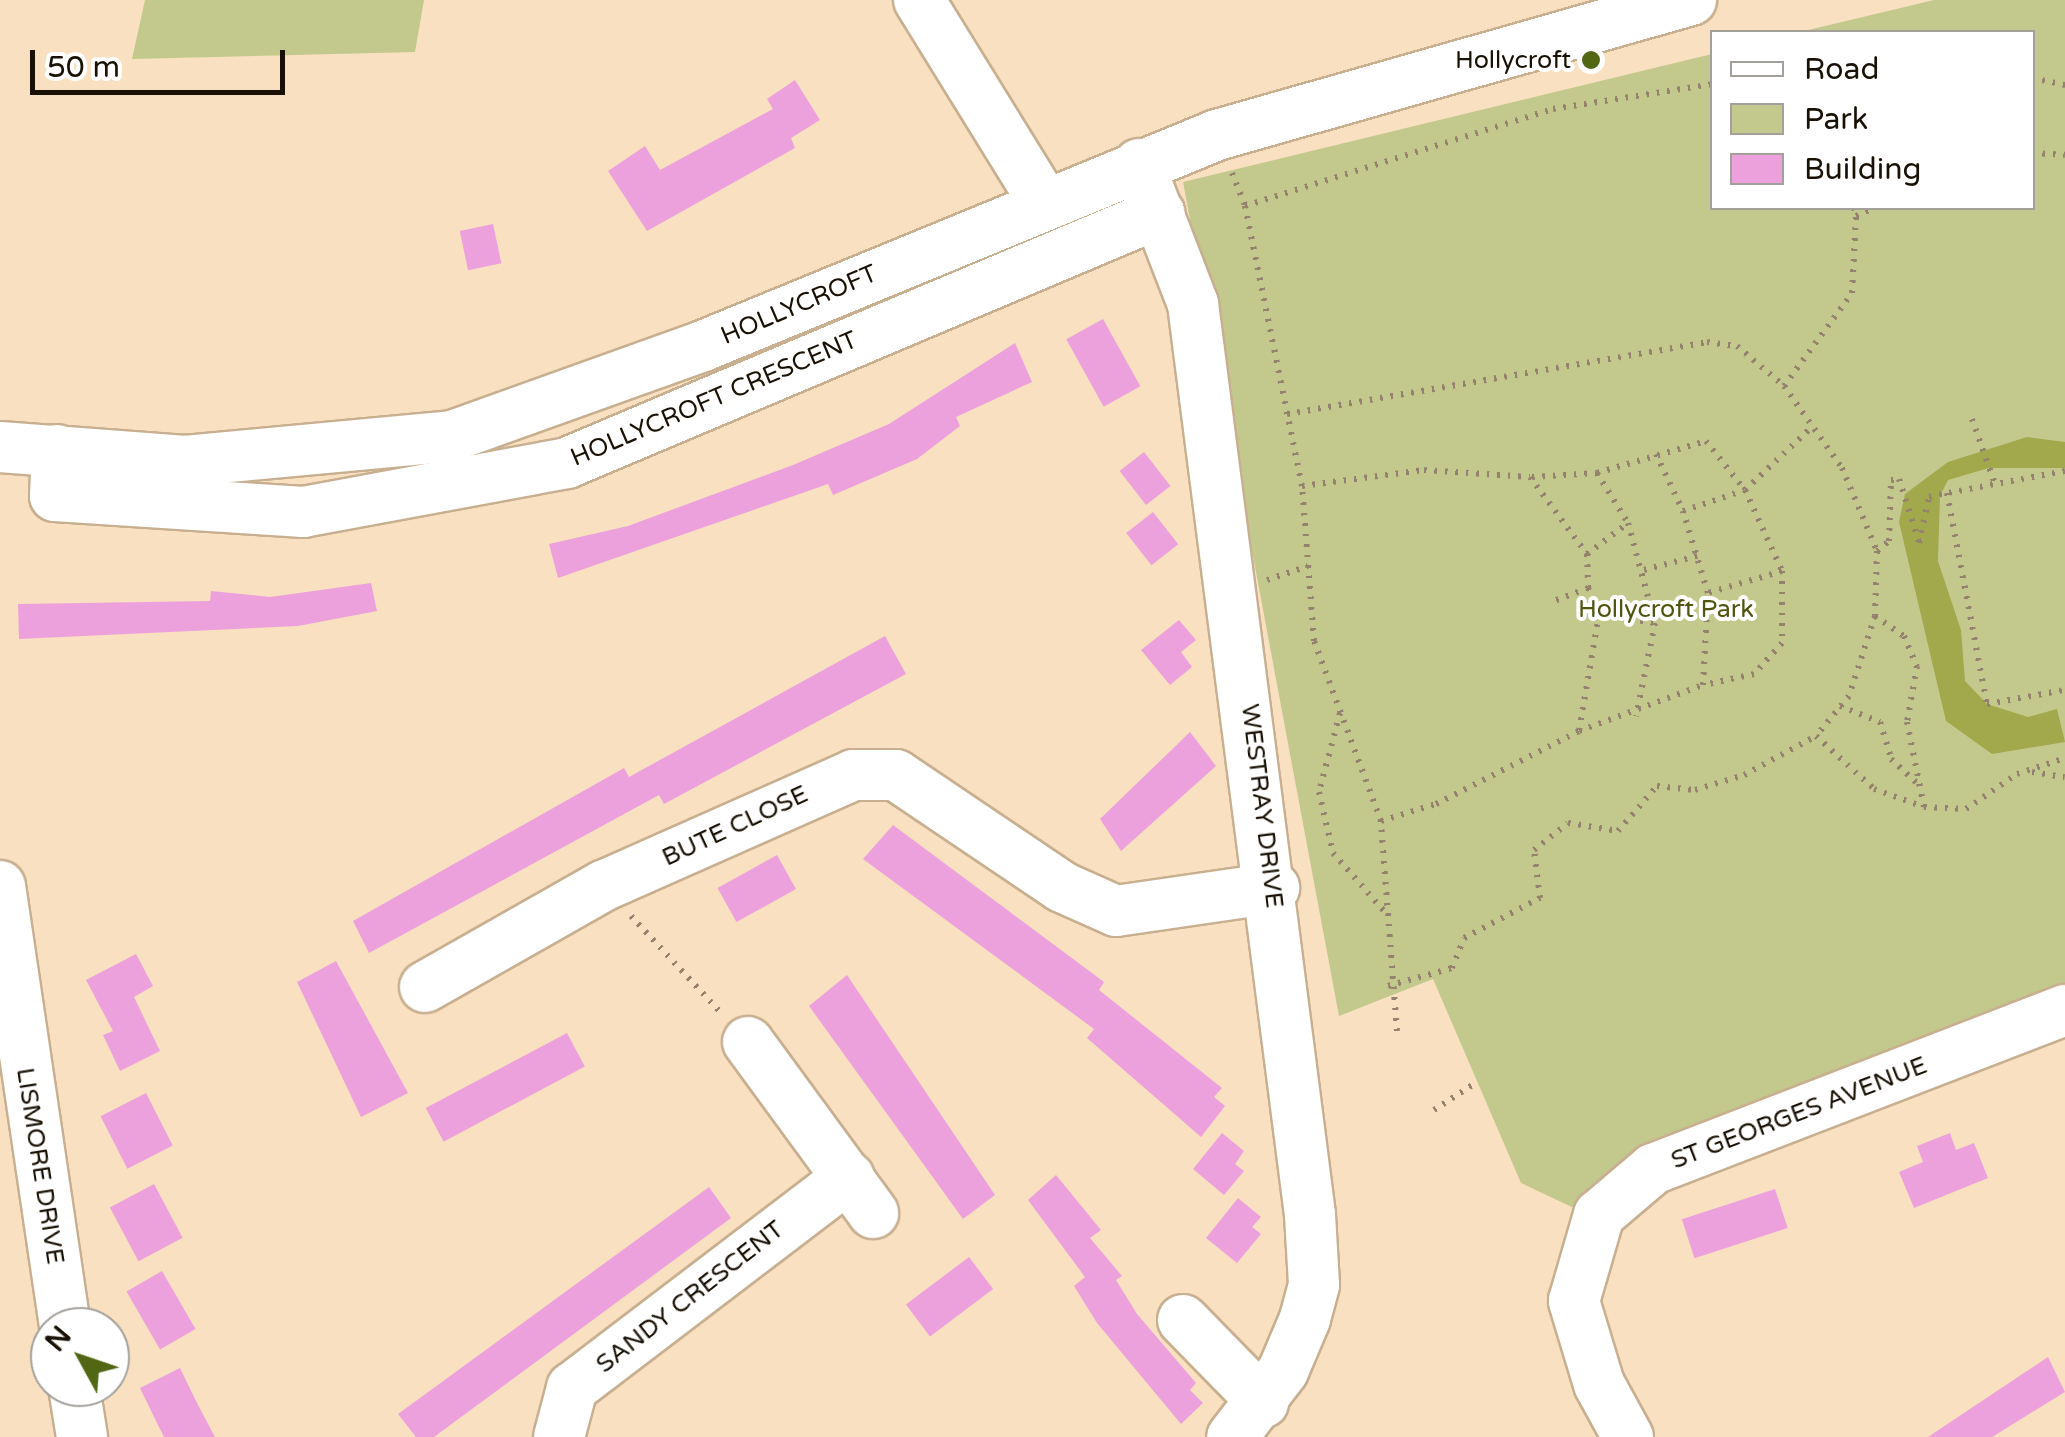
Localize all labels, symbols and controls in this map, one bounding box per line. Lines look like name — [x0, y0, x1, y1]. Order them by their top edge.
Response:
scale bar — [35, 30, 290, 92]
legend — [1710, 30, 2035, 210]
place label: Hollycroft — [1455, 45, 1571, 75]
text: 50 m — [47, 49, 120, 86]
marker: Hollycroft — [1580, 49, 1602, 71]
text: Road — [1804, 51, 1879, 88]
text: Park — [1804, 101, 1868, 138]
text: Building — [1804, 151, 1921, 188]
street label: HOLLYCROFT — [716, 259, 882, 351]
street label: HOLLYCROFT CRESCENT — [566, 325, 862, 473]
park label: Hollycroft Park — [1578, 594, 1754, 624]
street label: WESTRAY DRIVE — [1235, 702, 1289, 910]
street label: BUTE CLOSE — [657, 779, 813, 873]
street label: ST GEORGES AVENUE — [1667, 1050, 1931, 1176]
street label: LISMORE DRIVE — [10, 1066, 70, 1266]
street label: SANDY CRESCENT — [590, 1214, 790, 1380]
north arrow — [30, 1307, 130, 1407]
text: N — [38, 1319, 79, 1359]

